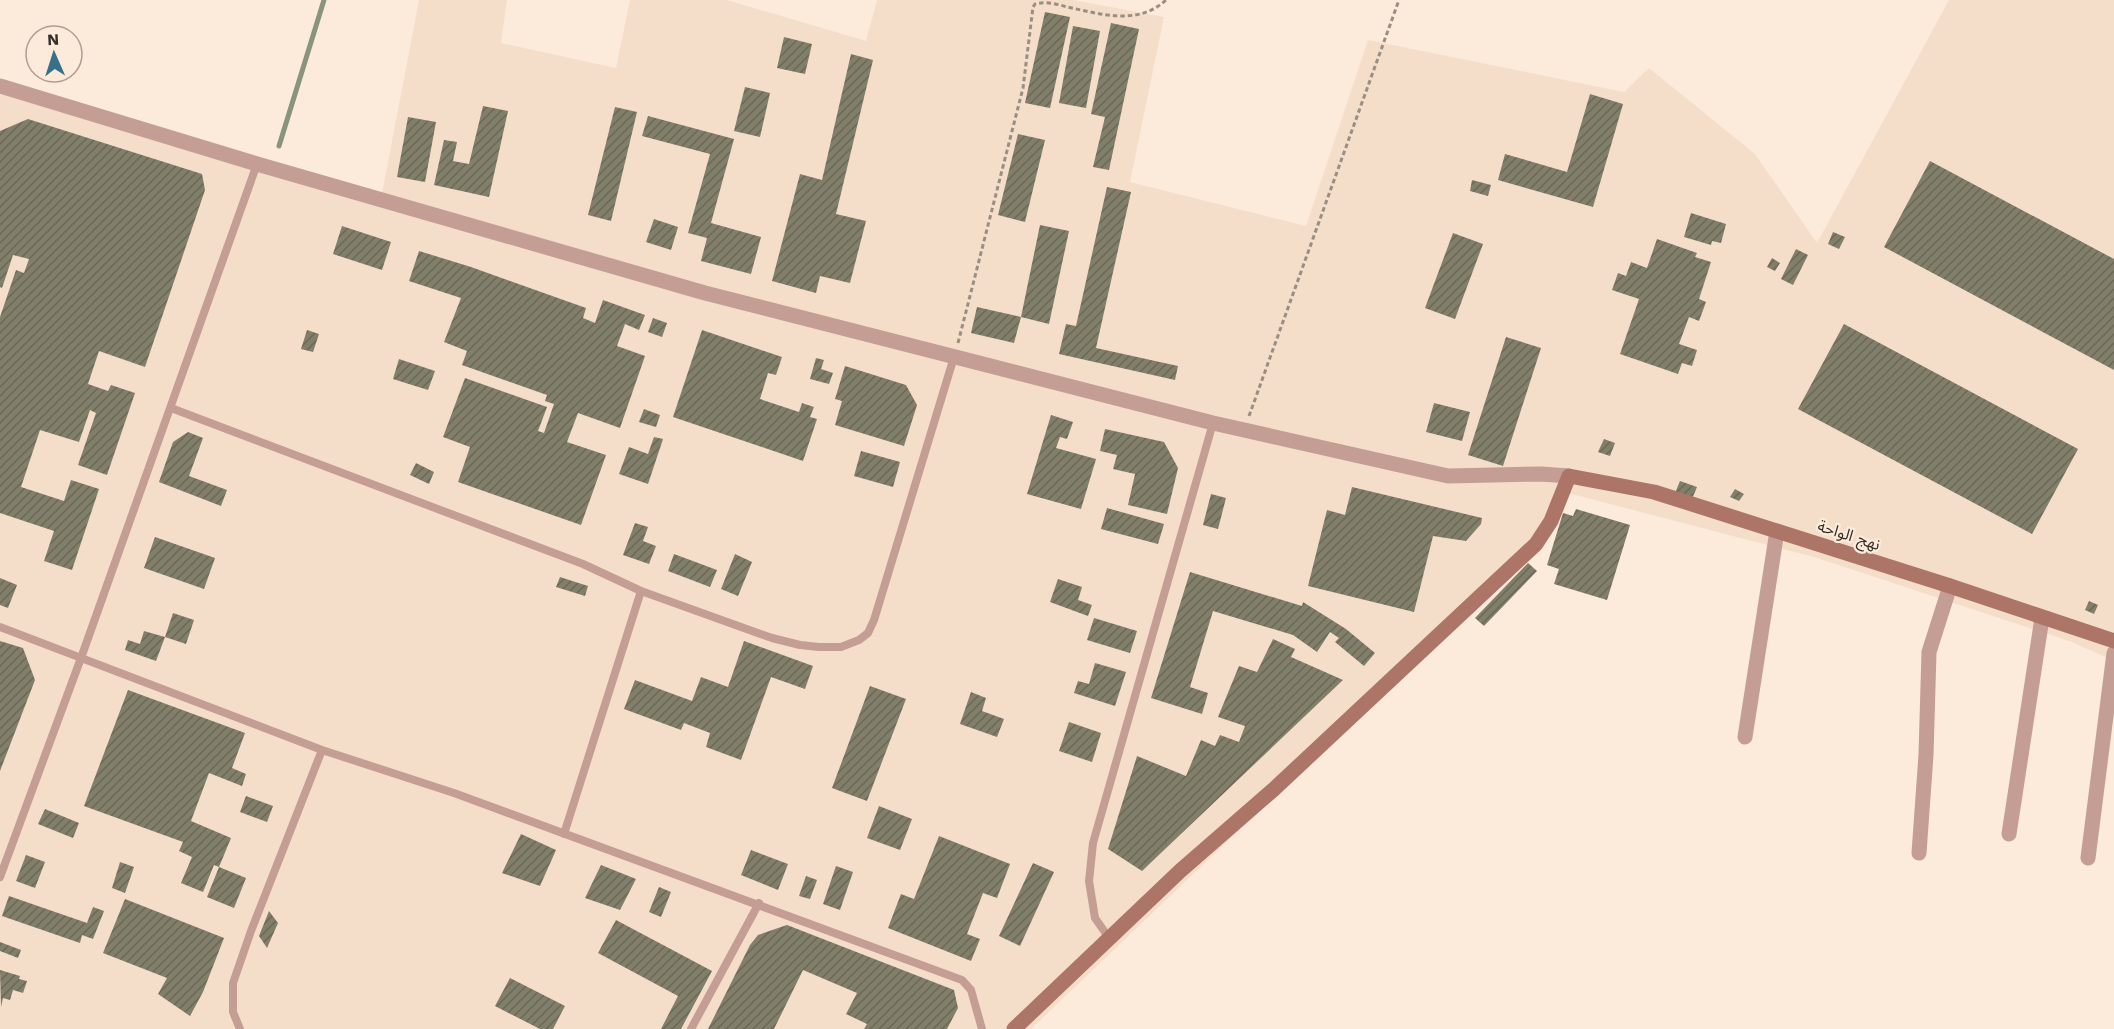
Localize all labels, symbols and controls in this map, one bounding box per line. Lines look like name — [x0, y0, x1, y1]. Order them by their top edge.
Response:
north arrow — [24, 24, 84, 84]
text: N — [47, 30, 60, 49]
street label: نهج الواحة — [1814, 516, 1883, 557]

